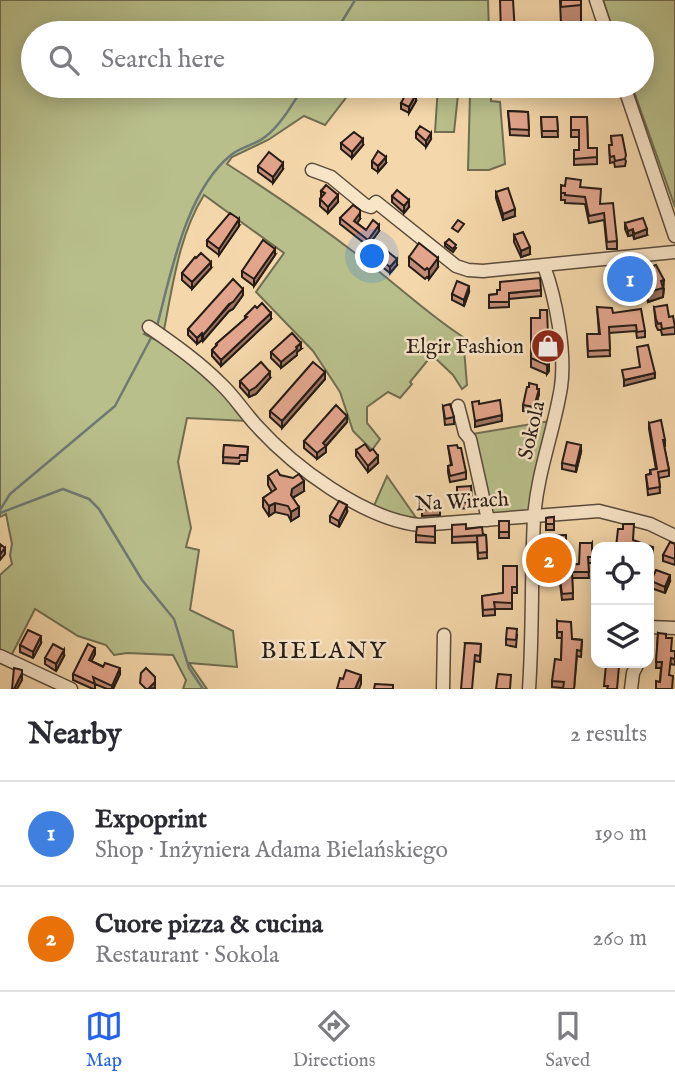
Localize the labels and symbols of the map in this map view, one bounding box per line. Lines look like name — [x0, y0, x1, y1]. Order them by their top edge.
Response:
your location — [355, 239, 389, 273]
pin: 1 — [607, 253, 653, 305]
shop icon: Elgir Fashion — [529, 327, 567, 365]
place label: Elgir Fashion — [406, 334, 524, 361]
street label: Sokola — [513, 398, 552, 462]
street label: Na Wirach — [414, 487, 510, 518]
pin: 2 — [526, 534, 572, 586]
district label: BIELANY — [260, 636, 388, 667]

